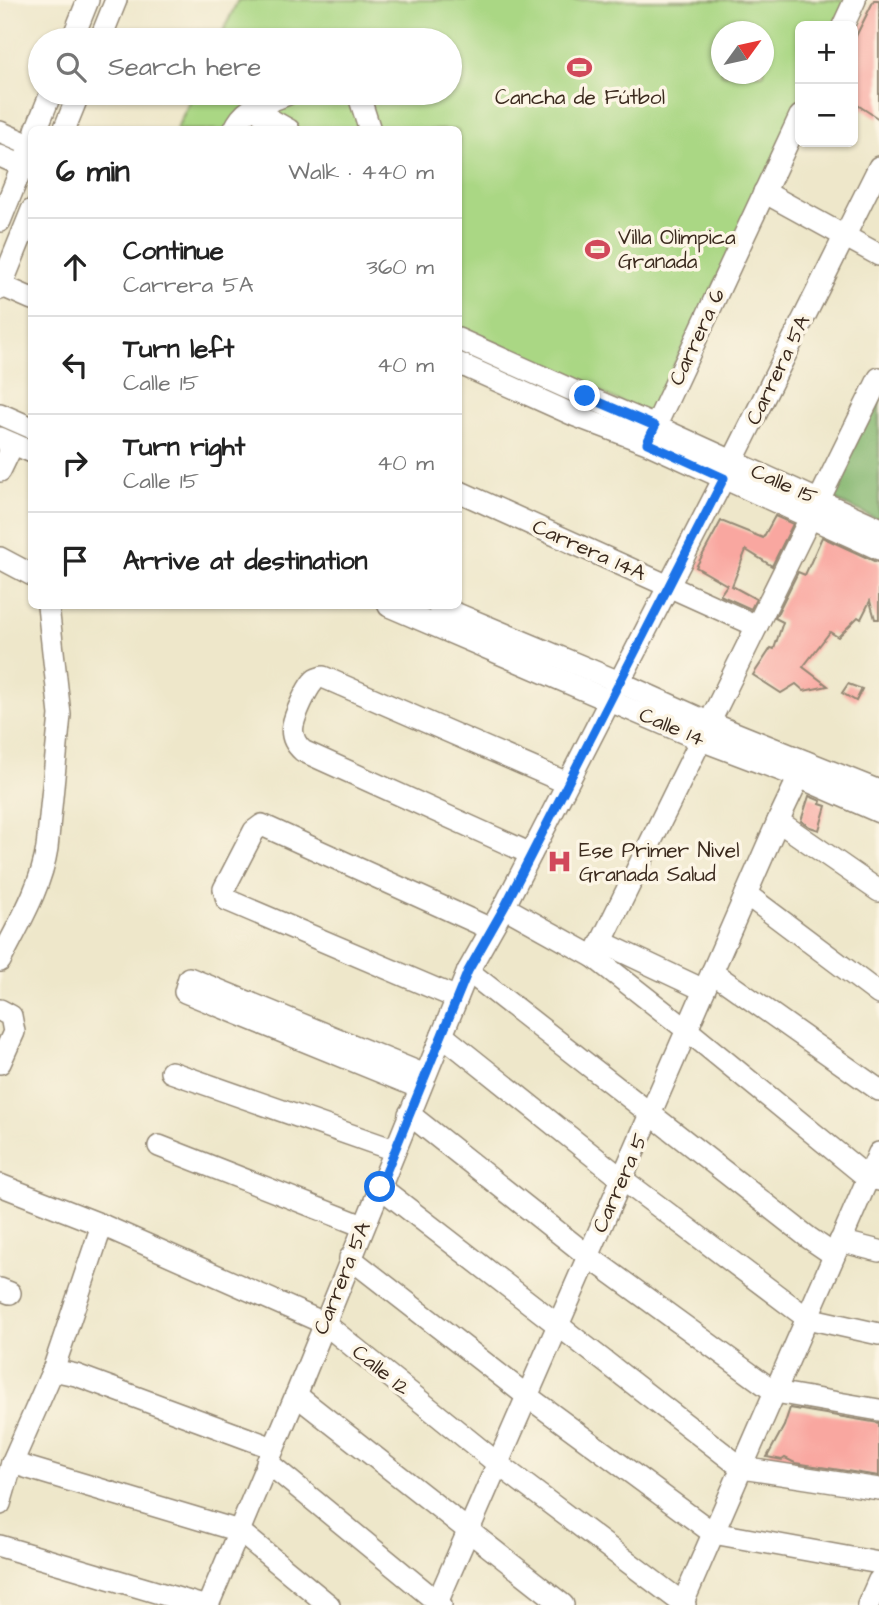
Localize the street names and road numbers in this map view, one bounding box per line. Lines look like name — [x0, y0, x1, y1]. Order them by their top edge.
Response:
street label: Carrera 6 — [662, 284, 732, 390]
street label: Carrera 5A — [739, 310, 817, 430]
street label: Calle 15 — [746, 457, 822, 511]
street label: Carrera 14A — [528, 512, 651, 588]
street label: Calle 14 — [635, 700, 709, 754]
street label: Carrera 5 — [585, 1129, 655, 1237]
street label: Carrera 5A — [306, 1217, 378, 1339]
street label: Calle 12 — [346, 1338, 416, 1402]

